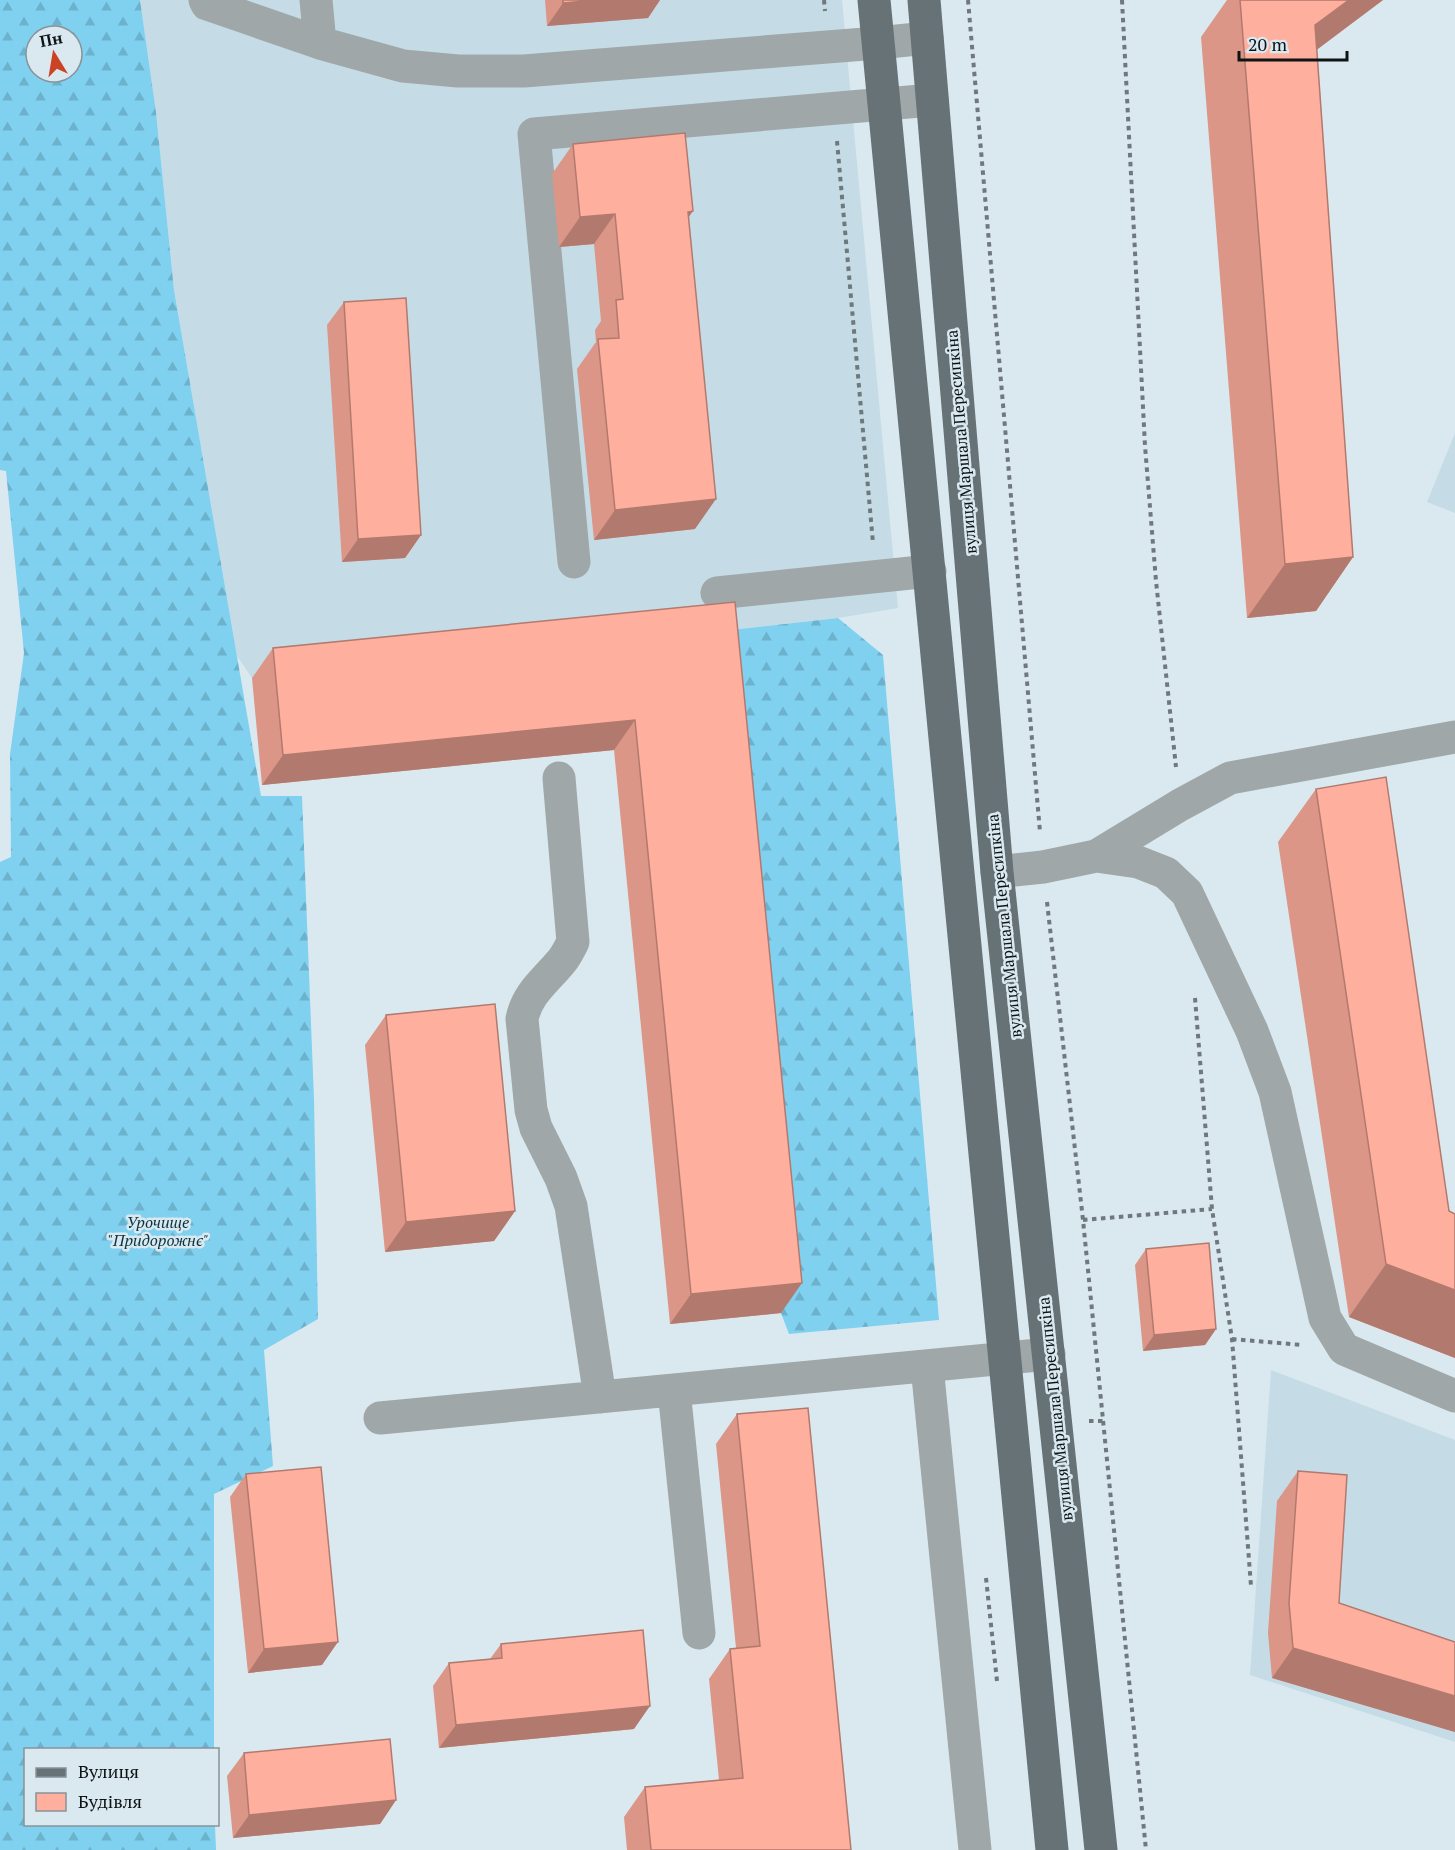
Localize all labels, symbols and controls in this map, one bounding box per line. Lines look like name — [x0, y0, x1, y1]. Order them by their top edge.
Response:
north arrow — [24, 24, 84, 84]
scale bar — [1239, 24, 1347, 62]
text: Пн — [38, 26, 65, 52]
text: 20 m — [1248, 32, 1288, 56]
street label: вулиця Маршала Пересипкіна — [940, 329, 982, 555]
street label: вулиця Маршала Пересипкіна — [981, 813, 1027, 1039]
park label: Урочище "Придорожнє" — [108, 1211, 208, 1251]
street label: вулиця Маршала Пересипкіна — [1032, 1296, 1078, 1522]
legend — [24, 1748, 219, 1826]
text: Вулиця — [78, 1759, 139, 1783]
text: Будівля — [78, 1789, 142, 1813]

